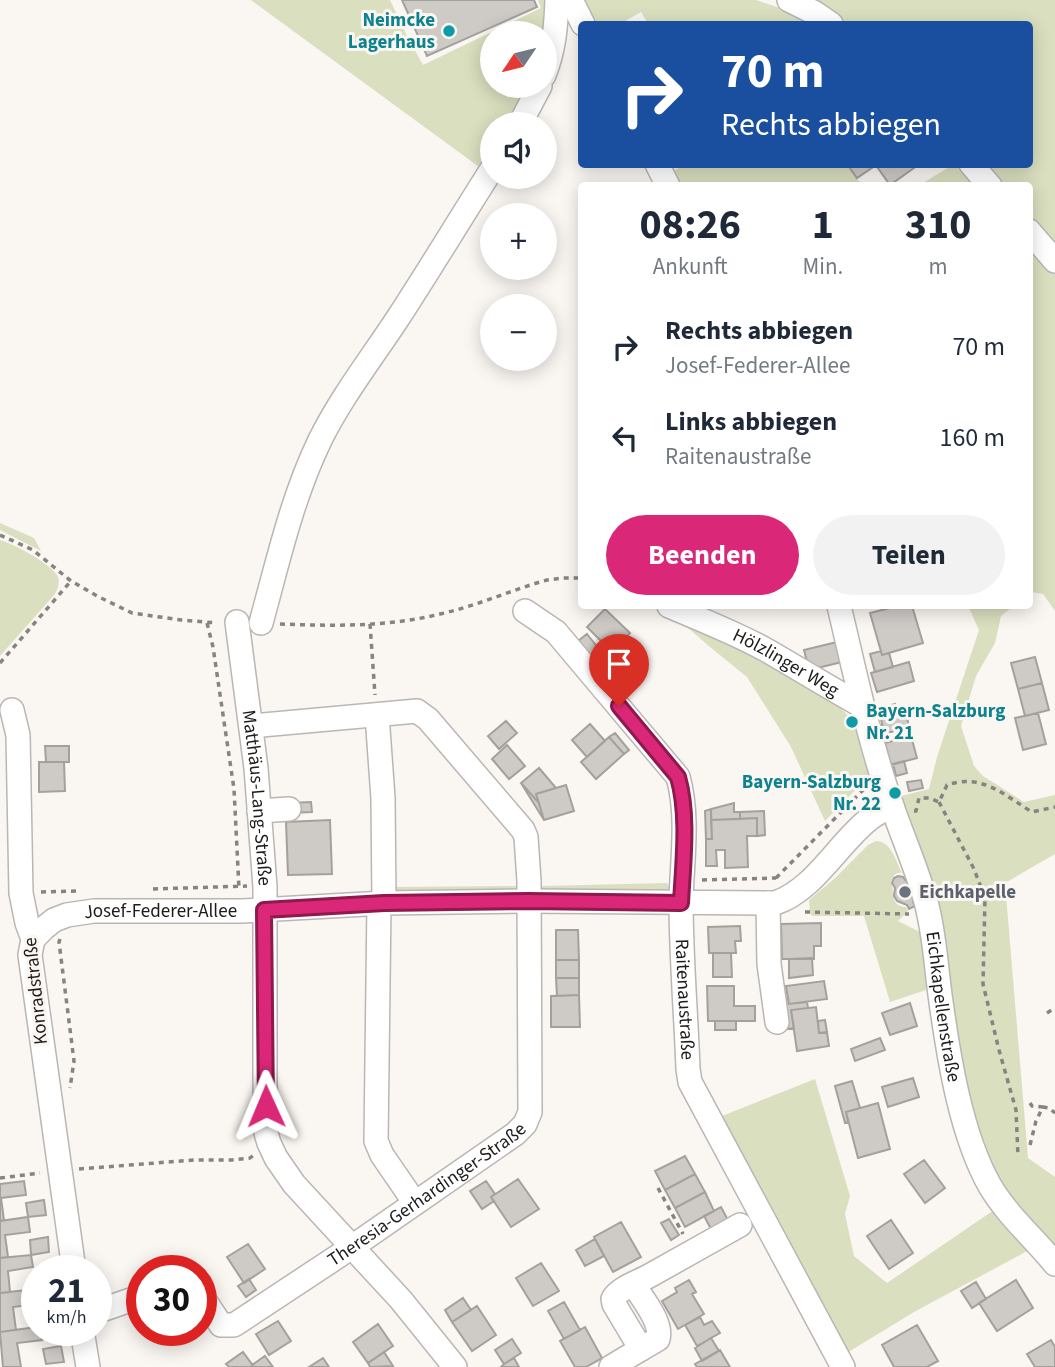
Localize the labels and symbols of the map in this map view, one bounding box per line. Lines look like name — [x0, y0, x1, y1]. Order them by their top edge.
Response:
place label: Neimcke Lagerhaus — [348, 7, 435, 56]
north arrow — [480, 21, 556, 98]
marker: Neimcke Lagerhaus — [441, 23, 457, 39]
street label: Hölzlinger Weg — [728, 622, 844, 704]
pin — [589, 634, 649, 706]
place label: Bayern-Salzburg Nr. 21 — [866, 698, 1005, 747]
street label: Matthäus-Lang-Straße — [235, 708, 278, 887]
marker: Bayern-Salzburg Nr. 21 — [844, 714, 860, 730]
place label: Bayern-Salzburg Nr. 22 — [742, 769, 881, 818]
marker: Bayern-Salzburg Nr. 22 — [887, 785, 903, 801]
place label: Eichkapelle — [919, 879, 1016, 906]
marker: Eichkapelle — [897, 884, 913, 900]
street label: Josef-Federer-Allee — [82, 898, 237, 926]
street label: Eichkapellenstraße — [919, 929, 968, 1085]
street label: Konradstraße — [17, 936, 55, 1046]
street label: Raitenaustraße — [668, 938, 701, 1060]
position arrow — [229, 1069, 303, 1143]
street label: Theresia-Gerhardinger-Straße — [322, 1116, 533, 1273]
speed limit sign: 30 — [126, 1255, 217, 1346]

